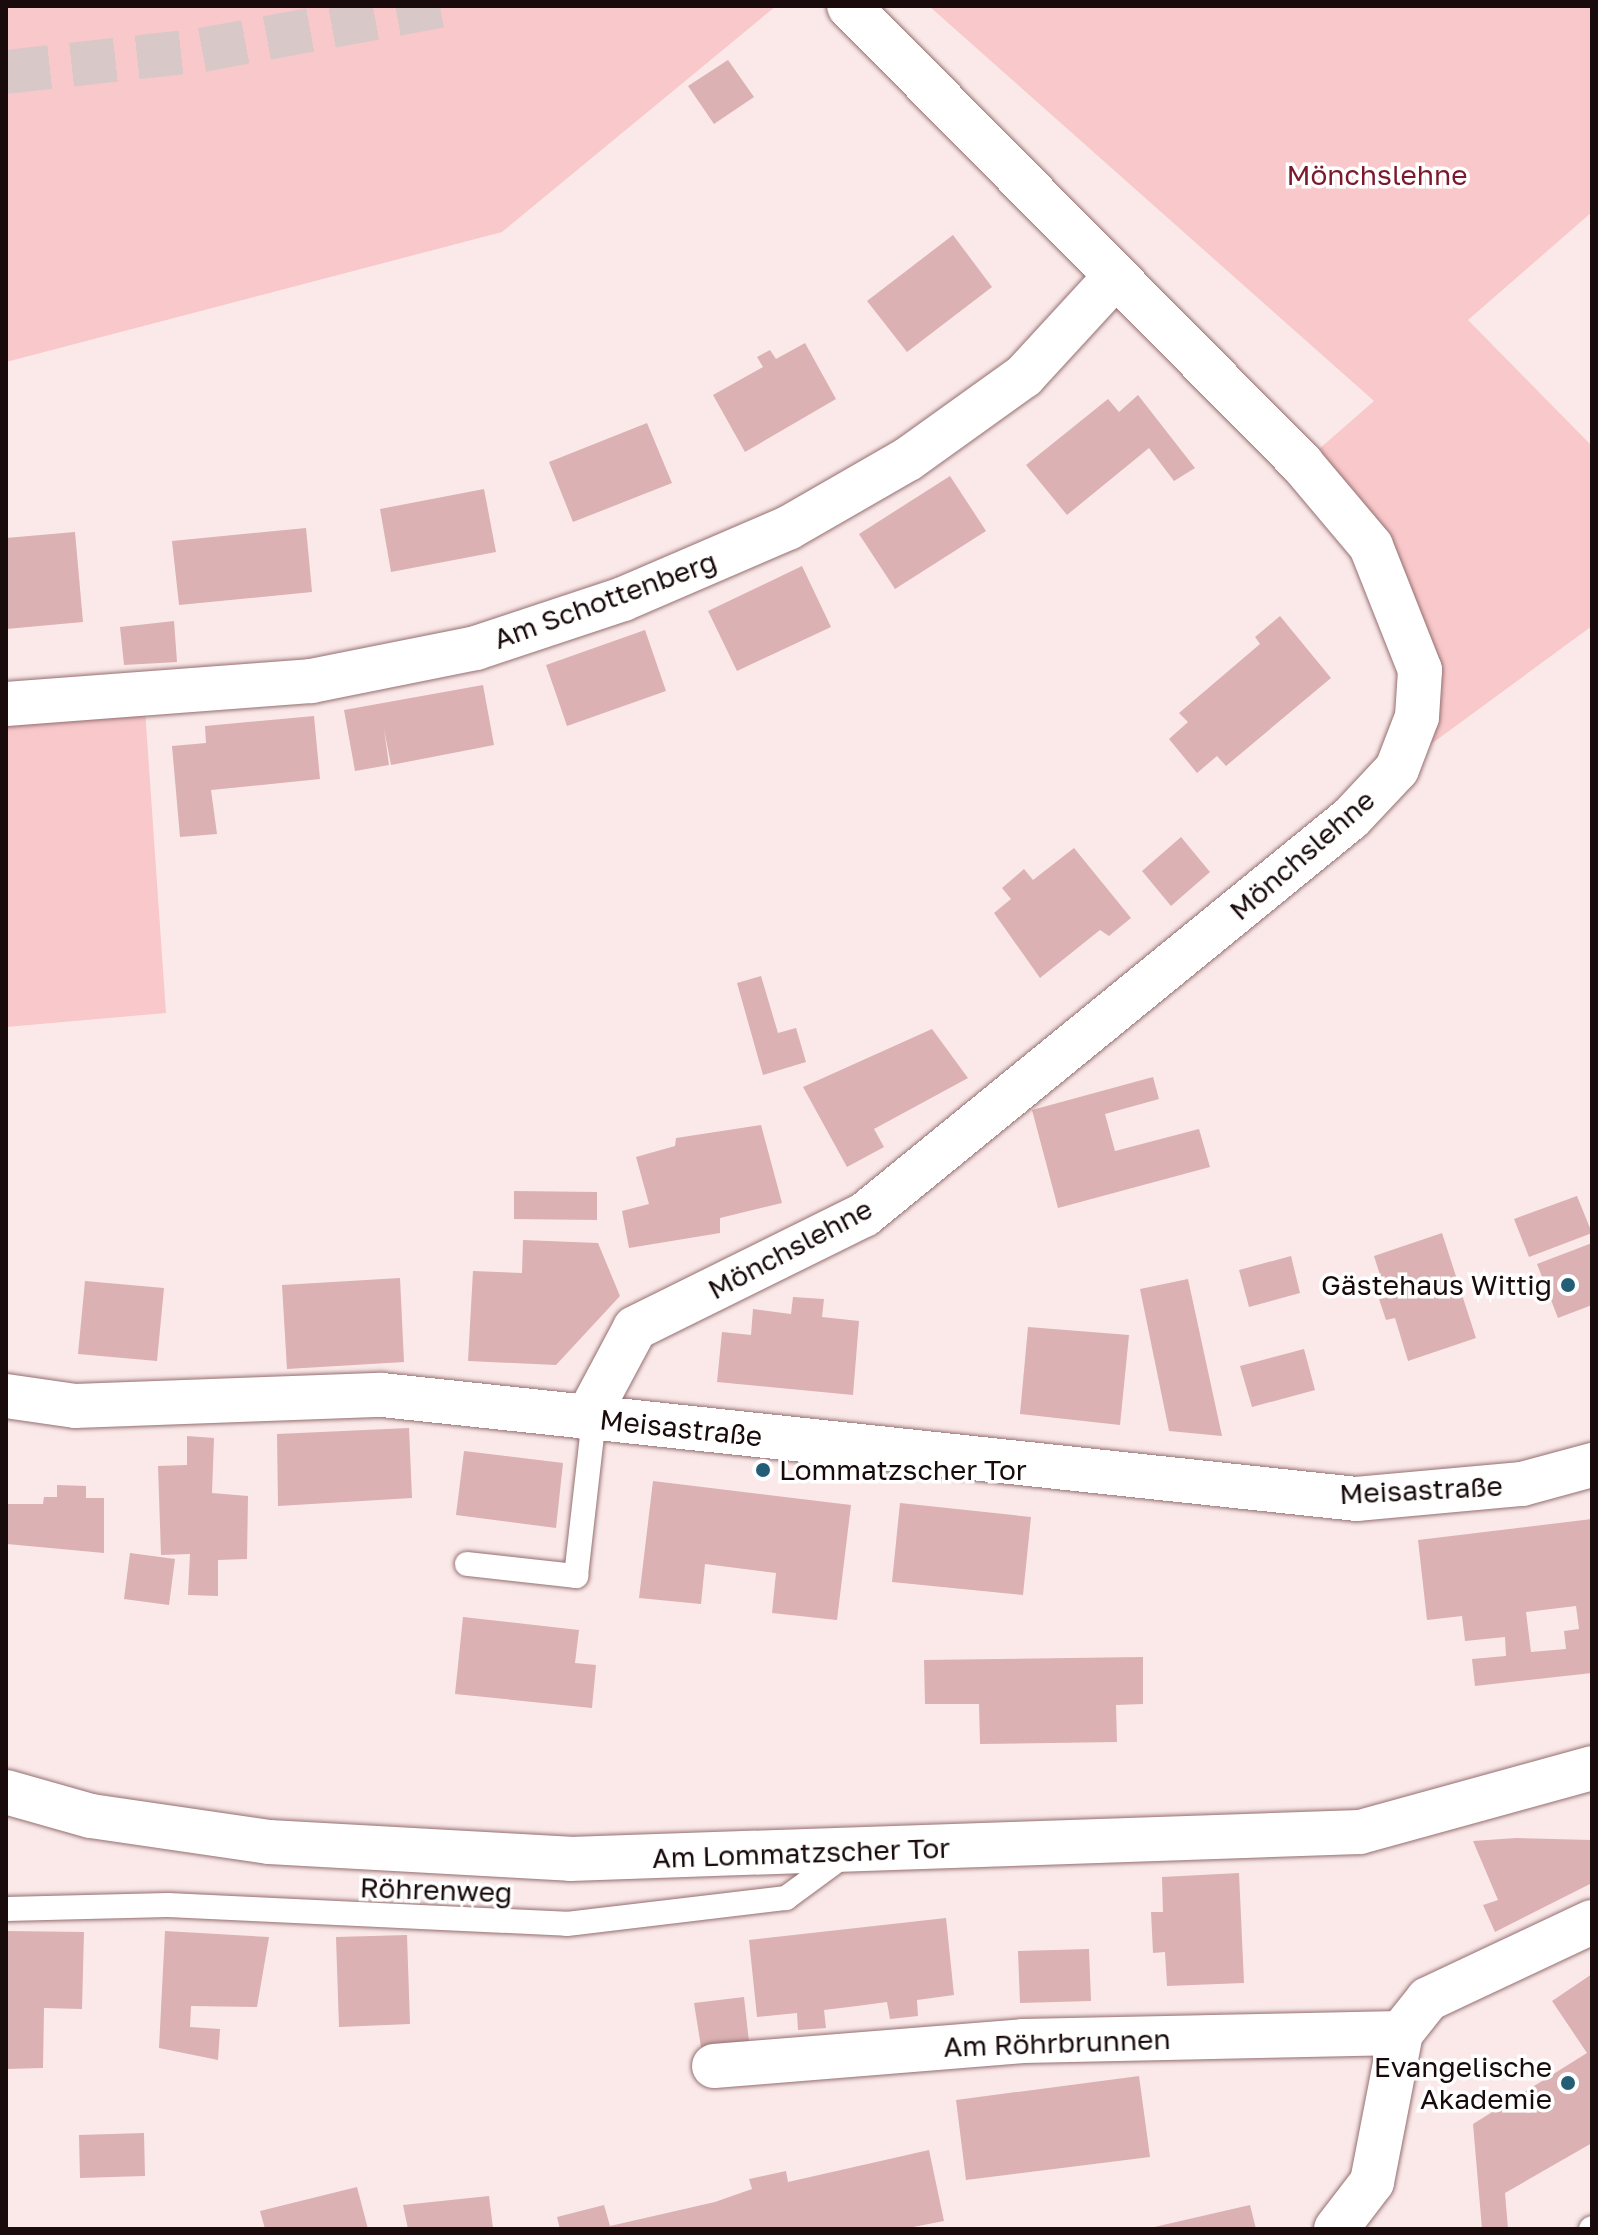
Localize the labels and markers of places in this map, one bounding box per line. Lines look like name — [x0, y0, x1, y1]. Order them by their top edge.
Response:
place label: Gästehaus Wittig — [1321, 1268, 1552, 1302]
marker: Gästehaus Wittig — [1559, 1276, 1577, 1294]
place label: Lommatzscher Tor — [779, 1453, 1027, 1487]
marker: Lommatzscher Tor — [754, 1461, 772, 1479]
place label: Evangelische Akademie — [1374, 2050, 1552, 2116]
marker: Evangelische Akademie — [1559, 2074, 1577, 2092]

